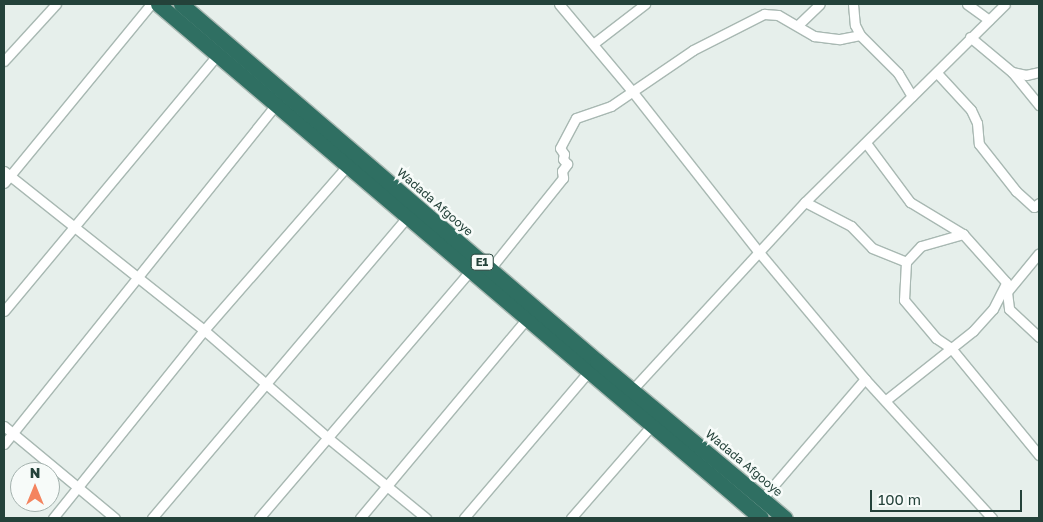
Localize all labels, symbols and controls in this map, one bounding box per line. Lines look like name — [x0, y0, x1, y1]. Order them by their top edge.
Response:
street label: Wadada Afgooye — [394, 165, 476, 239]
road number: E1 — [470, 253, 494, 270]
street label: Wadada Afgooye — [703, 427, 785, 499]
north arrow — [10, 462, 60, 512]
text: N — [30, 464, 40, 481]
scale bar — [873, 480, 1026, 512]
text: 100 m — [878, 490, 921, 508]

